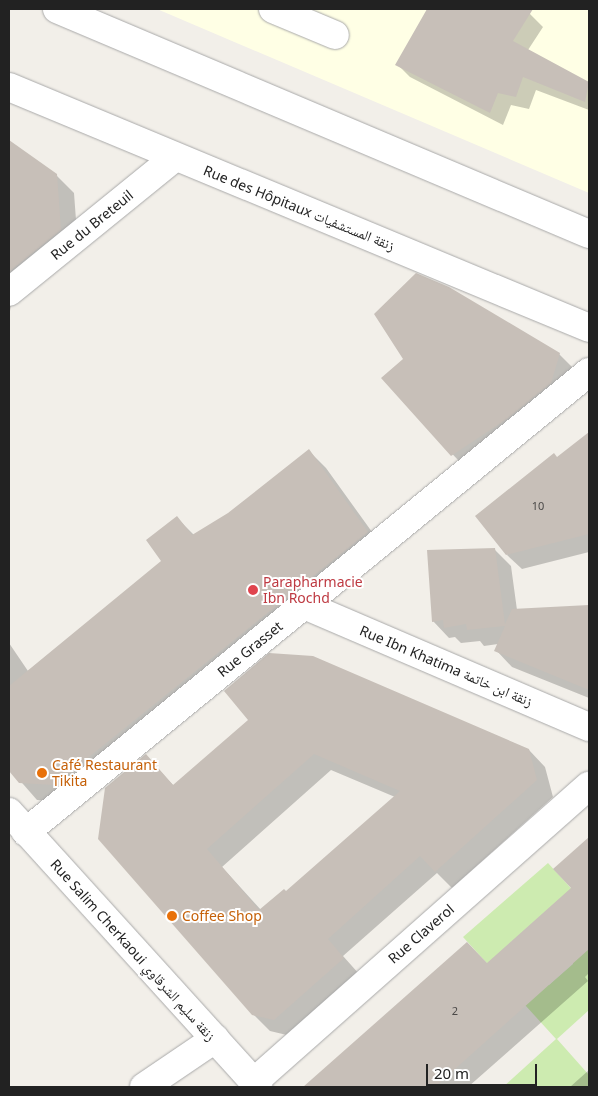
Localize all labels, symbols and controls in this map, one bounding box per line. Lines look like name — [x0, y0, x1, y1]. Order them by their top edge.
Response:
street label: Rue des Hôpitaux زنقة المستشفيات — [201, 162, 397, 254]
street label: Rue du Breteuil — [47, 187, 137, 263]
house number: 10 — [532, 499, 544, 513]
place label: Parapharmacie Ibn Rochd — [263, 574, 363, 606]
marker: Parapharmacie Ibn Rochd — [247, 584, 259, 596]
street label: Rue Grasset — [214, 618, 286, 680]
street label: Rue Ibn Khatima زنقة ابن خاتمة — [357, 622, 535, 710]
place label: Café Restaurant Tikita — [52, 757, 157, 790]
marker: Café Restaurant Tikita — [36, 767, 48, 779]
street label: Rue Salim Cherkaoui زنقة سليم الشرقاوي — [47, 856, 219, 1044]
street label: Rue Claverol — [385, 901, 457, 967]
place label: Coffee Shop — [182, 908, 262, 924]
marker: Coffee Shop — [166, 910, 178, 922]
house number: 2 — [452, 1004, 458, 1018]
scale bar — [428, 1054, 539, 1086]
text: 20 m — [434, 1063, 469, 1083]

